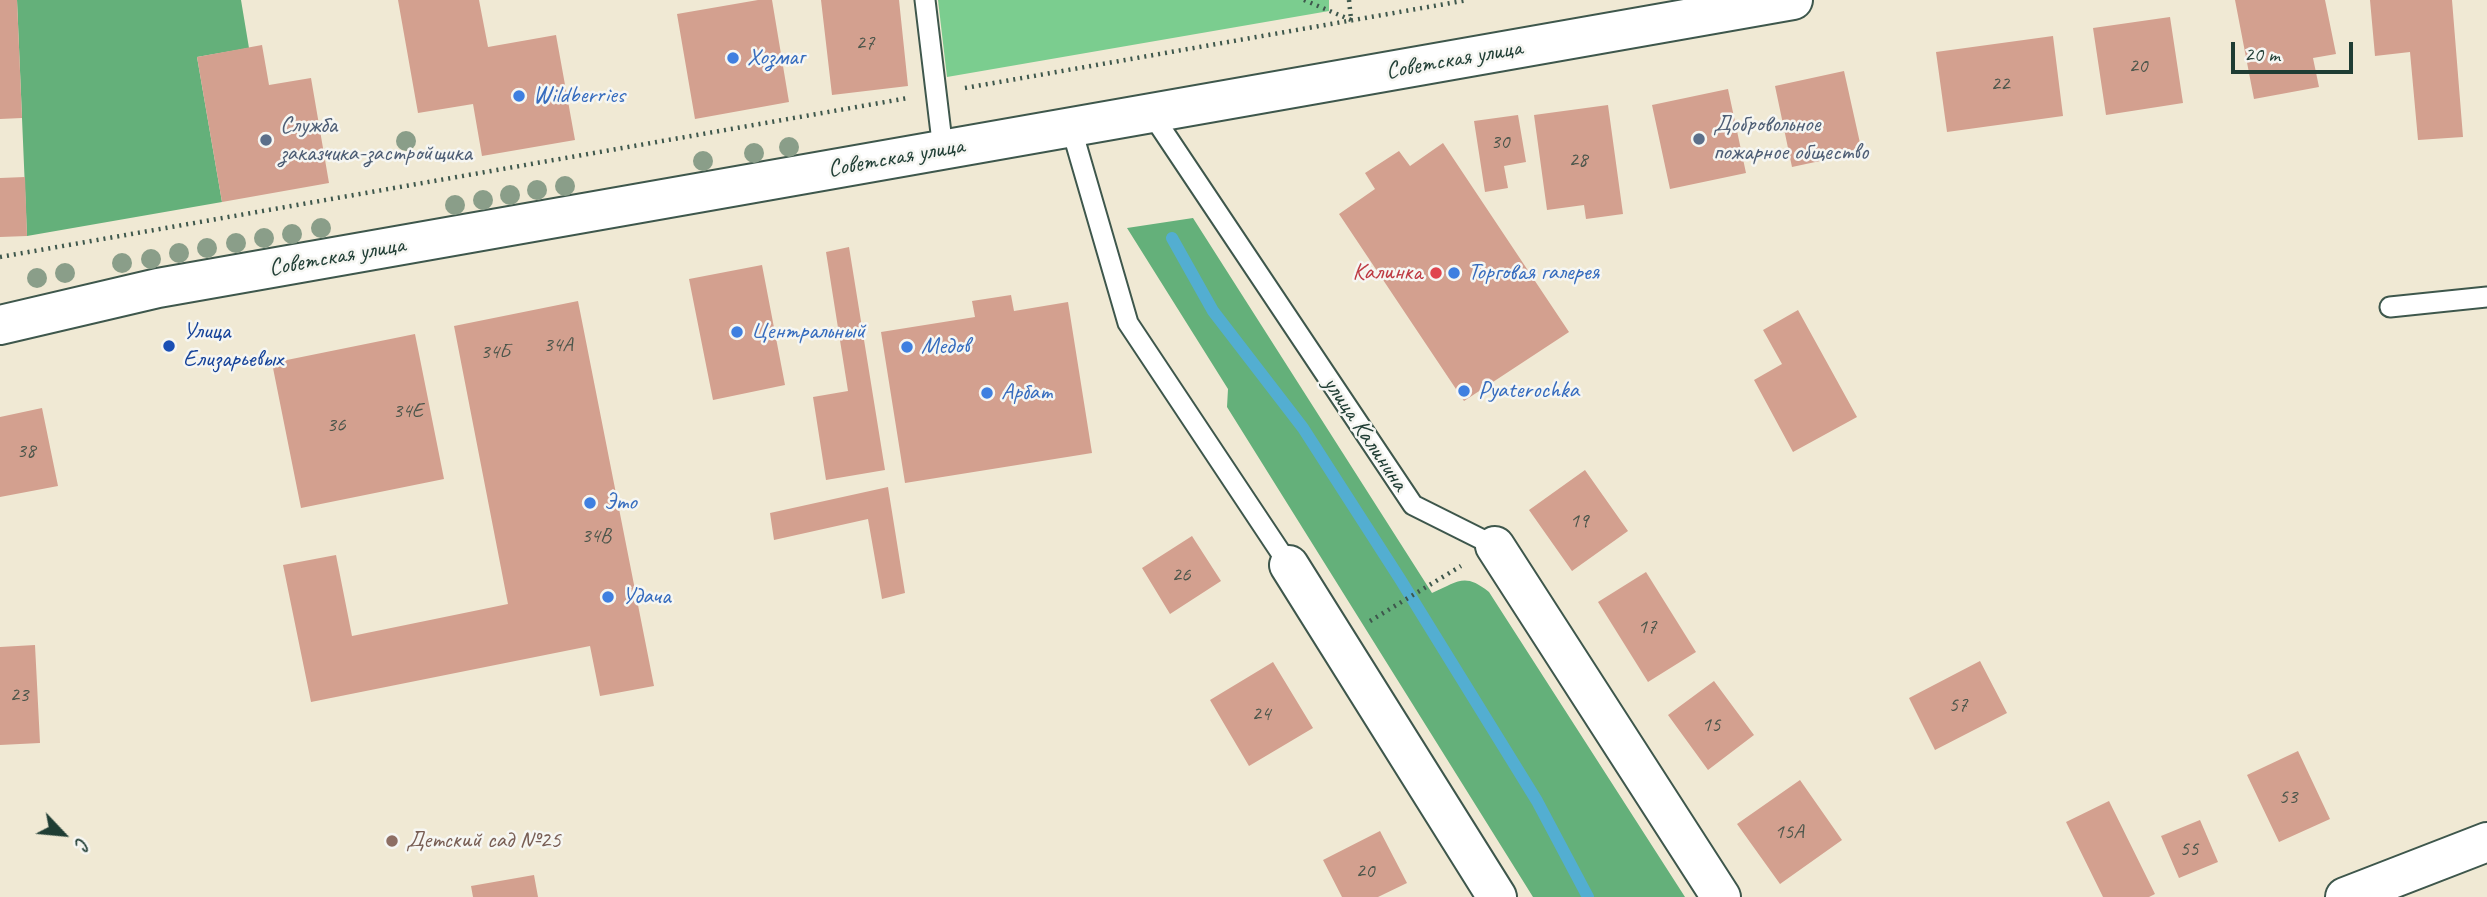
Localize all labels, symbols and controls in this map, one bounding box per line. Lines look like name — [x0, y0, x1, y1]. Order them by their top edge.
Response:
scale bar — [2235, 28, 2358, 72]
house number: 27 — [856, 30, 874, 56]
street label: Советская улица — [1384, 34, 1524, 86]
text: 20 m — [2244, 41, 2280, 67]
place label: Хозмаг — [747, 44, 804, 72]
marker: Хозмаг — [725, 50, 741, 66]
house number: 20 — [2129, 53, 2147, 79]
house number: 22 — [1991, 71, 2009, 97]
place label: Wildberries — [533, 82, 625, 110]
marker: Wildberries — [511, 88, 527, 104]
place label: Добровольное пожарное общество — [1713, 111, 1868, 167]
place label: Служба заказчика-застройщика — [280, 112, 472, 168]
house number: 30 — [1491, 129, 1509, 155]
marker: Добровольное пожарное общество — [1691, 131, 1707, 147]
marker: Служба заказчика-застройщика — [258, 132, 274, 148]
street label: Советская улица — [826, 132, 966, 184]
house number: 28 — [1569, 147, 1587, 173]
street label: Советская улица — [267, 231, 407, 283]
place label: Калинка — [1352, 259, 1422, 287]
place label: Торговая галерея — [1468, 259, 1599, 287]
marker: Калинка — [1428, 265, 1444, 281]
marker: Торговая галерея — [1446, 265, 1462, 281]
place label: Улица Елизарьевых — [183, 318, 283, 374]
place label: Центральный — [751, 318, 865, 346]
marker: Центральный — [729, 324, 745, 340]
house number: 34А — [543, 332, 573, 358]
place label: Медов — [921, 333, 969, 361]
marker: Улица Елизарьевых — [161, 338, 177, 354]
house number: 34Б — [480, 339, 510, 365]
marker: Медов — [899, 339, 915, 355]
street label: улица Калинина — [1316, 371, 1414, 497]
place label: Pyaterochka — [1478, 377, 1579, 405]
place label: Арбат — [1001, 379, 1053, 407]
marker: Pyaterochka — [1456, 383, 1472, 399]
marker: Арбат — [979, 385, 995, 401]
house number: 34Е — [393, 398, 423, 424]
house number: 36 — [327, 412, 345, 438]
house number: 38 — [17, 438, 35, 464]
place label: Это — [604, 489, 637, 517]
marker: Это — [582, 495, 598, 511]
house number: 19 — [1570, 508, 1588, 534]
house number: 34В — [581, 523, 611, 549]
house number: 26 — [1172, 562, 1190, 588]
place label: Удача — [622, 583, 671, 611]
marker: Удача — [600, 589, 616, 605]
house number: 17 — [1638, 614, 1656, 640]
house number: 23 — [10, 682, 28, 708]
house number: 57 — [1949, 692, 1967, 718]
house number: 24 — [1252, 701, 1270, 727]
house number: 15 — [1702, 712, 1720, 738]
house number: 53 — [2279, 784, 2297, 810]
north arrow — [28, 799, 98, 869]
house number: 15А — [1774, 819, 1804, 845]
place label: Детский сад №25 — [406, 827, 561, 855]
marker: Детский сад №25 — [384, 833, 400, 849]
text: С — [69, 834, 95, 853]
house number: 55 — [2180, 836, 2198, 862]
house number: 20 — [1356, 858, 1374, 884]

